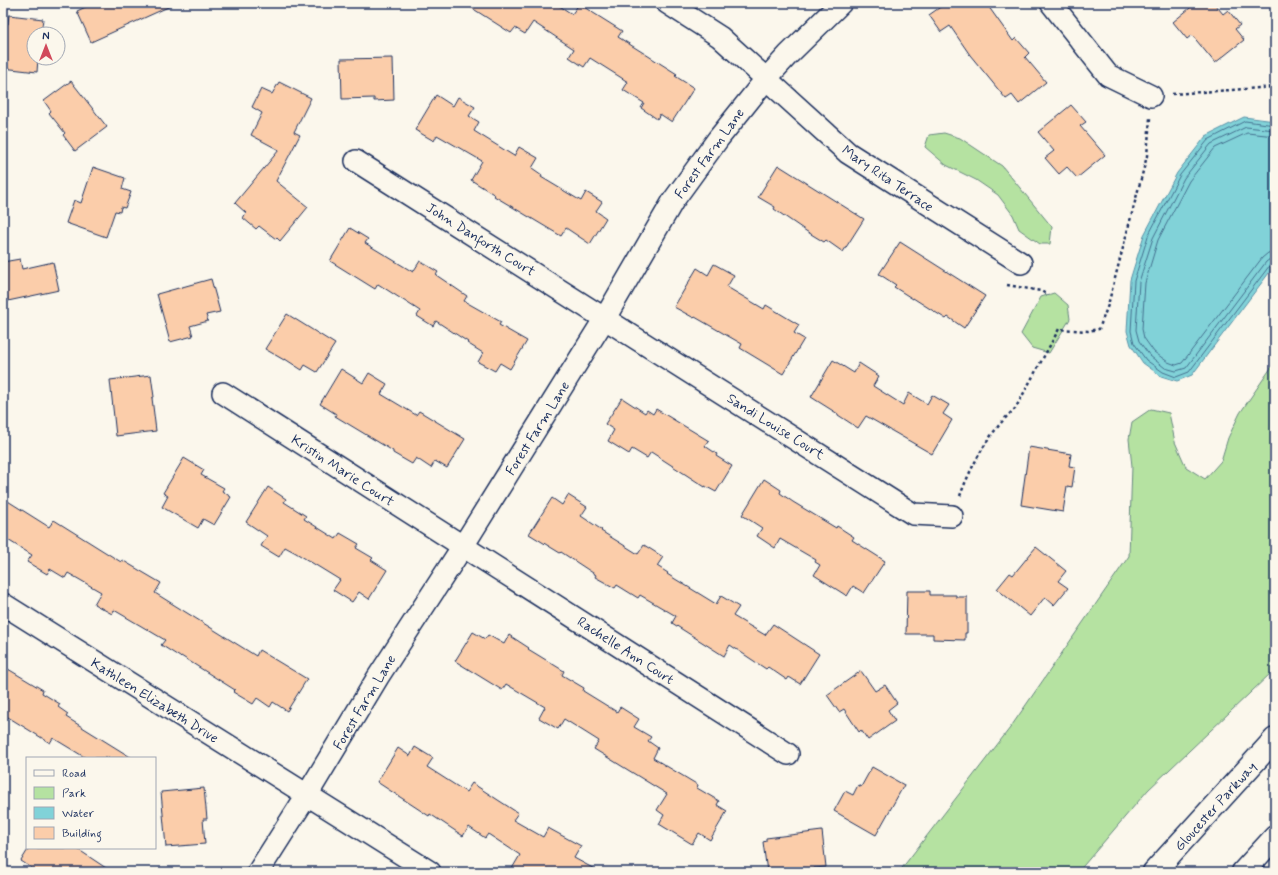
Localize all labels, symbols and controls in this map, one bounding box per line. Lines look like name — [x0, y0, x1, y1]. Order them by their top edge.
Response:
north arrow — [26, 26, 66, 66]
text: N — [42, 30, 50, 44]
street label: Forest Farm Lane — [671, 105, 749, 202]
street label: Mary Rita Terrace — [838, 141, 937, 216]
street label: John Danforth Court — [421, 199, 539, 283]
street label: Forest Farm Lane — [502, 378, 574, 479]
street label: Sandi Louise Court — [723, 390, 828, 465]
street label: Kristin Marie Court — [288, 431, 398, 511]
street label: Rachelle Ann Court — [574, 613, 677, 689]
street label: Forest Farm Lane — [329, 652, 400, 753]
street label: Kathleen Elizabeth Drive — [87, 654, 222, 748]
legend — [26, 757, 156, 849]
street label: Gloucester Parkway — [1171, 758, 1261, 855]
text: Road — [62, 766, 86, 782]
text: Park — [62, 786, 86, 802]
text: Water — [62, 806, 94, 822]
text: Building — [62, 826, 102, 843]

